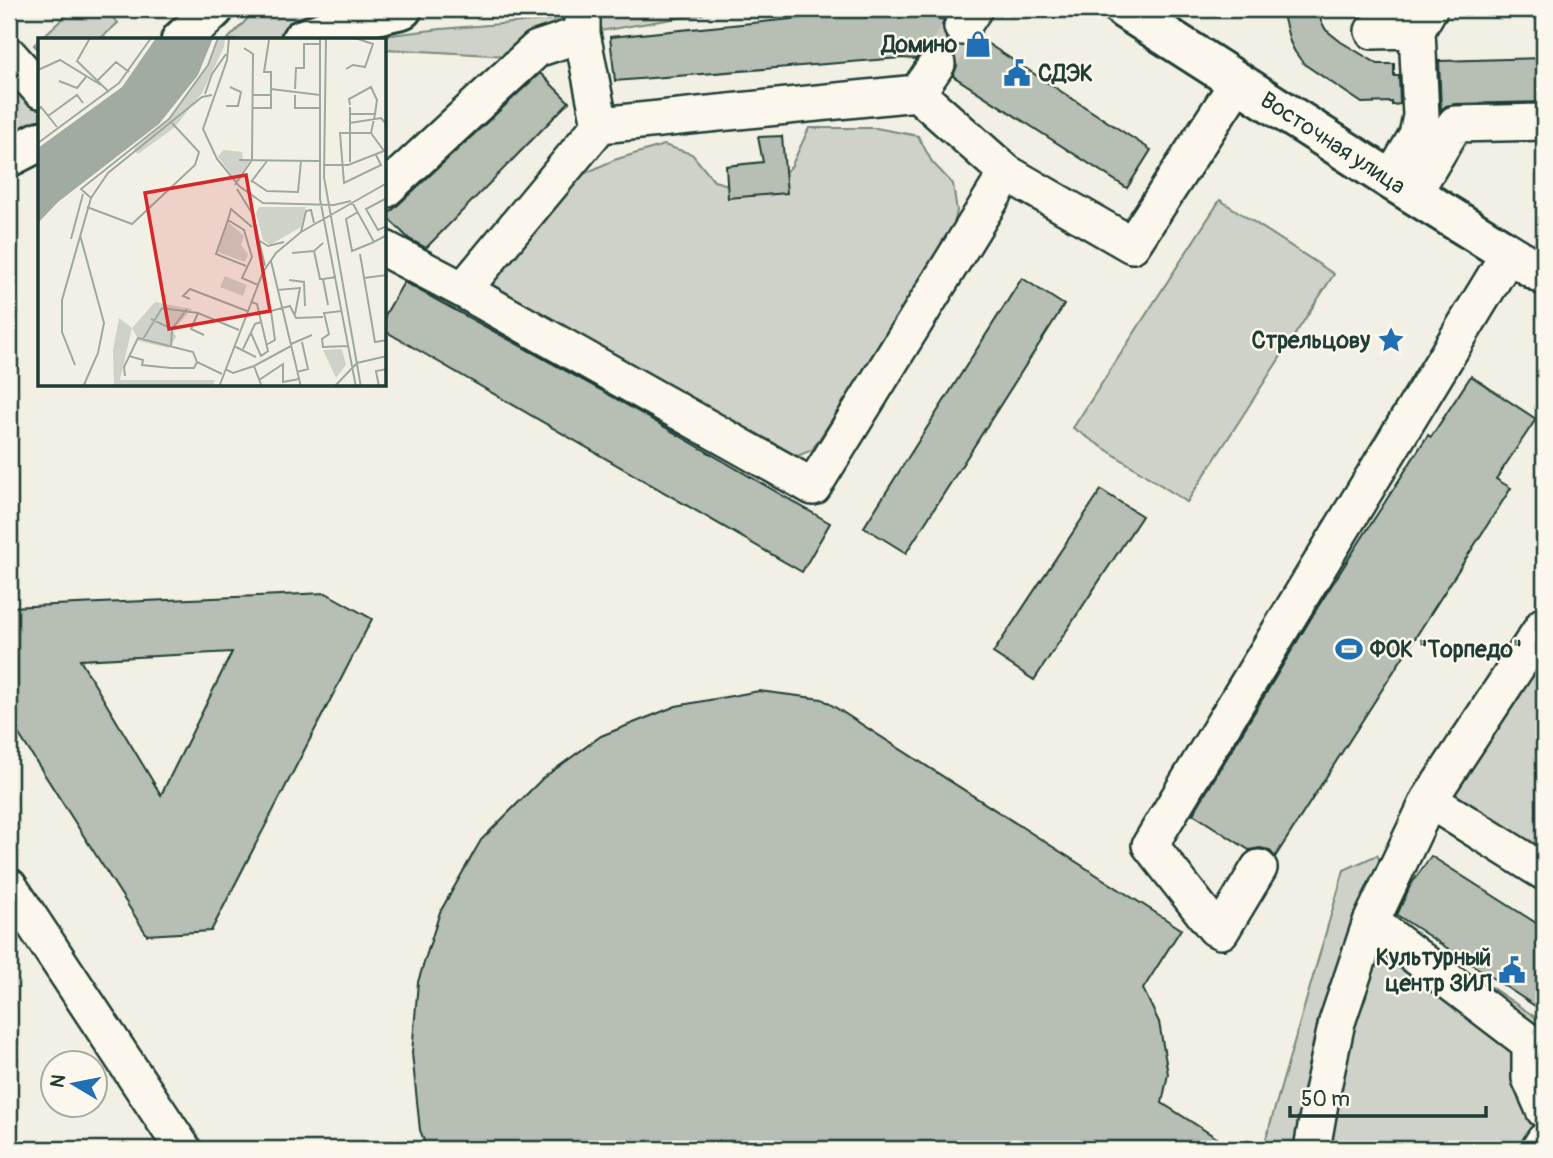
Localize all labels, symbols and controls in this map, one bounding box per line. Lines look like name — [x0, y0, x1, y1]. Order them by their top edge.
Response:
shop icon: Домино — [963, 29, 993, 59]
place label: Домино — [880, 30, 958, 59]
inset map — [38, 38, 387, 387]
public building icon: СДЭК — [1002, 58, 1032, 88]
place label: СДЭК — [1038, 59, 1093, 88]
street label: Восточная улица — [1255, 85, 1411, 201]
place icon: Стрельцову — [1376, 325, 1406, 355]
place label: Стрельцову — [1252, 326, 1370, 355]
sports icon: ФОК "Торпедо" — [1334, 634, 1364, 664]
place label: ФОК "Торпедо" — [1369, 635, 1522, 664]
place label: Культурный центр ЗИЛ — [1376, 943, 1492, 998]
public building icon: Культурный центр ЗИЛ — [1497, 955, 1527, 985]
north arrow — [38, 1050, 108, 1120]
text: N — [45, 1073, 71, 1090]
scale bar — [1290, 1074, 1486, 1118]
text: 50 m — [1301, 1086, 1350, 1113]

